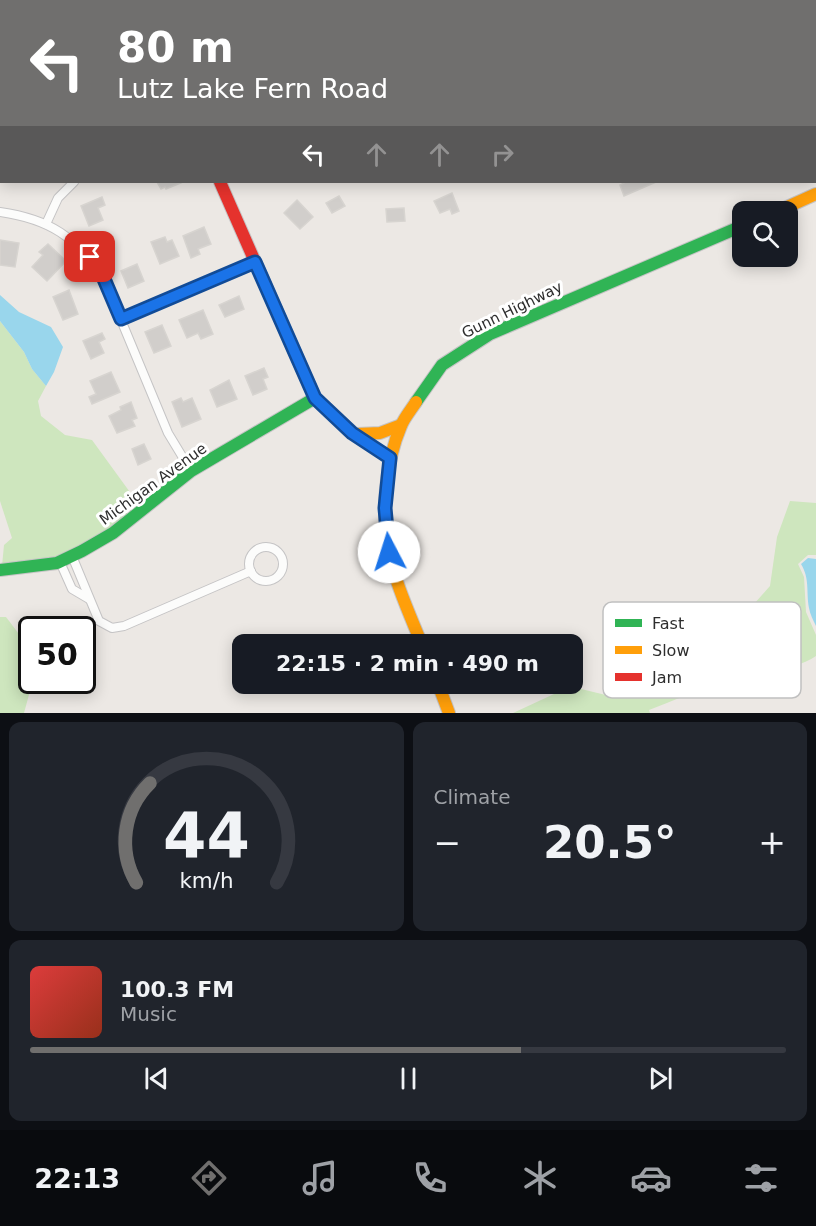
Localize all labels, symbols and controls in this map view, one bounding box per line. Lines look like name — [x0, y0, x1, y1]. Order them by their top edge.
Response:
text: 80 m — [117, 23, 234, 72]
icon: left — [18, 24, 96, 102]
text: Lutz Lake Fern Road — [117, 73, 388, 104]
icon: left — [297, 138, 330, 171]
icon: ahead — [360, 138, 393, 171]
icon: ahead — [423, 138, 456, 171]
icon: right — [486, 138, 519, 171]
map controls — [732, 201, 798, 267]
button: search — [732, 201, 798, 267]
pin — [64, 231, 115, 282]
icon: arrive — [73, 240, 106, 273]
street label: Gunn Highway — [459, 278, 565, 342]
street label: Michigan Avenue — [96, 439, 210, 529]
position arrow — [357, 520, 421, 584]
legend — [603, 602, 801, 698]
text: Fast — [652, 614, 684, 633]
speed limit sign: 50 — [18, 616, 96, 694]
text: Slow — [652, 641, 689, 660]
text: 22:15 · 2 min · 490 m — [276, 651, 539, 676]
text: Jam — [651, 668, 682, 687]
text: Climate — [434, 785, 510, 809]
text: 44 — [163, 799, 250, 872]
text: 20.5° — [543, 816, 677, 869]
text: − — [434, 823, 461, 862]
text: + — [758, 823, 786, 862]
text: km/h — [179, 869, 233, 894]
text: 100.3 FM — [120, 977, 234, 1002]
text: Music — [120, 1002, 177, 1026]
icon: previous — [140, 1062, 173, 1095]
icon: pause — [392, 1062, 425, 1095]
icon: next — [644, 1062, 677, 1095]
icon: directions — [188, 1157, 230, 1199]
icon: music — [299, 1157, 341, 1199]
icon: phone — [409, 1157, 451, 1199]
icon: climate — [519, 1157, 561, 1199]
icon: car — [630, 1157, 672, 1199]
icon: filters — [740, 1157, 782, 1199]
text: 22:13 — [34, 1163, 120, 1194]

